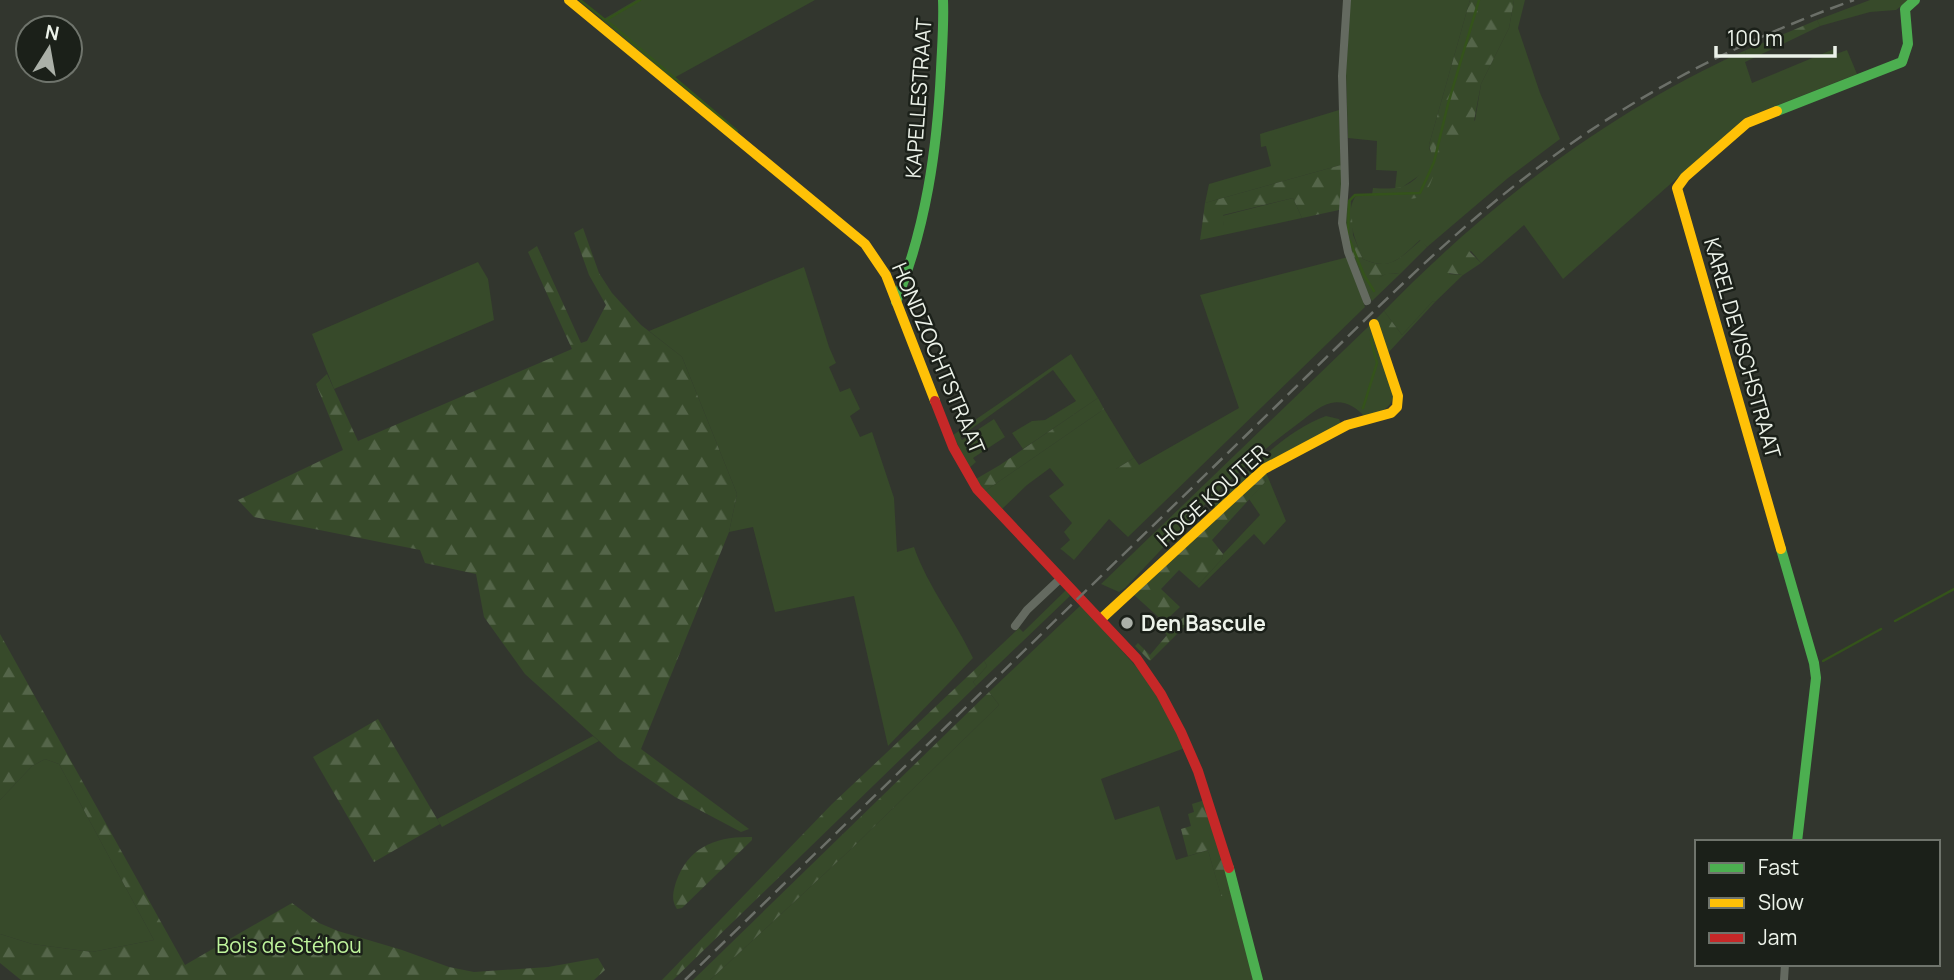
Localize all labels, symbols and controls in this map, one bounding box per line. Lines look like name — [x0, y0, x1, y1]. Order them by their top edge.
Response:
north arrow — [14, 14, 84, 84]
scale bar — [1716, 14, 1835, 58]
street label: KAPELLESTRAAT — [898, 16, 938, 179]
text: N — [43, 18, 61, 46]
text: 100 m — [1727, 24, 1783, 52]
street label: KAREL DEVISCHSTRAAT — [1698, 234, 1788, 462]
street label: HONDZOCHTSTRAAT — [886, 258, 992, 458]
street label: HOGE KOUTER — [1151, 438, 1273, 552]
place label: Den Bascule — [1141, 609, 1266, 637]
marker: Den Bascule — [1119, 615, 1135, 631]
legend — [1695, 840, 1940, 966]
text: Fast — [1758, 853, 1799, 881]
text: Slow — [1758, 888, 1804, 916]
text: Jam — [1758, 923, 1797, 951]
park label: Bois de Stéhou — [216, 931, 362, 959]

